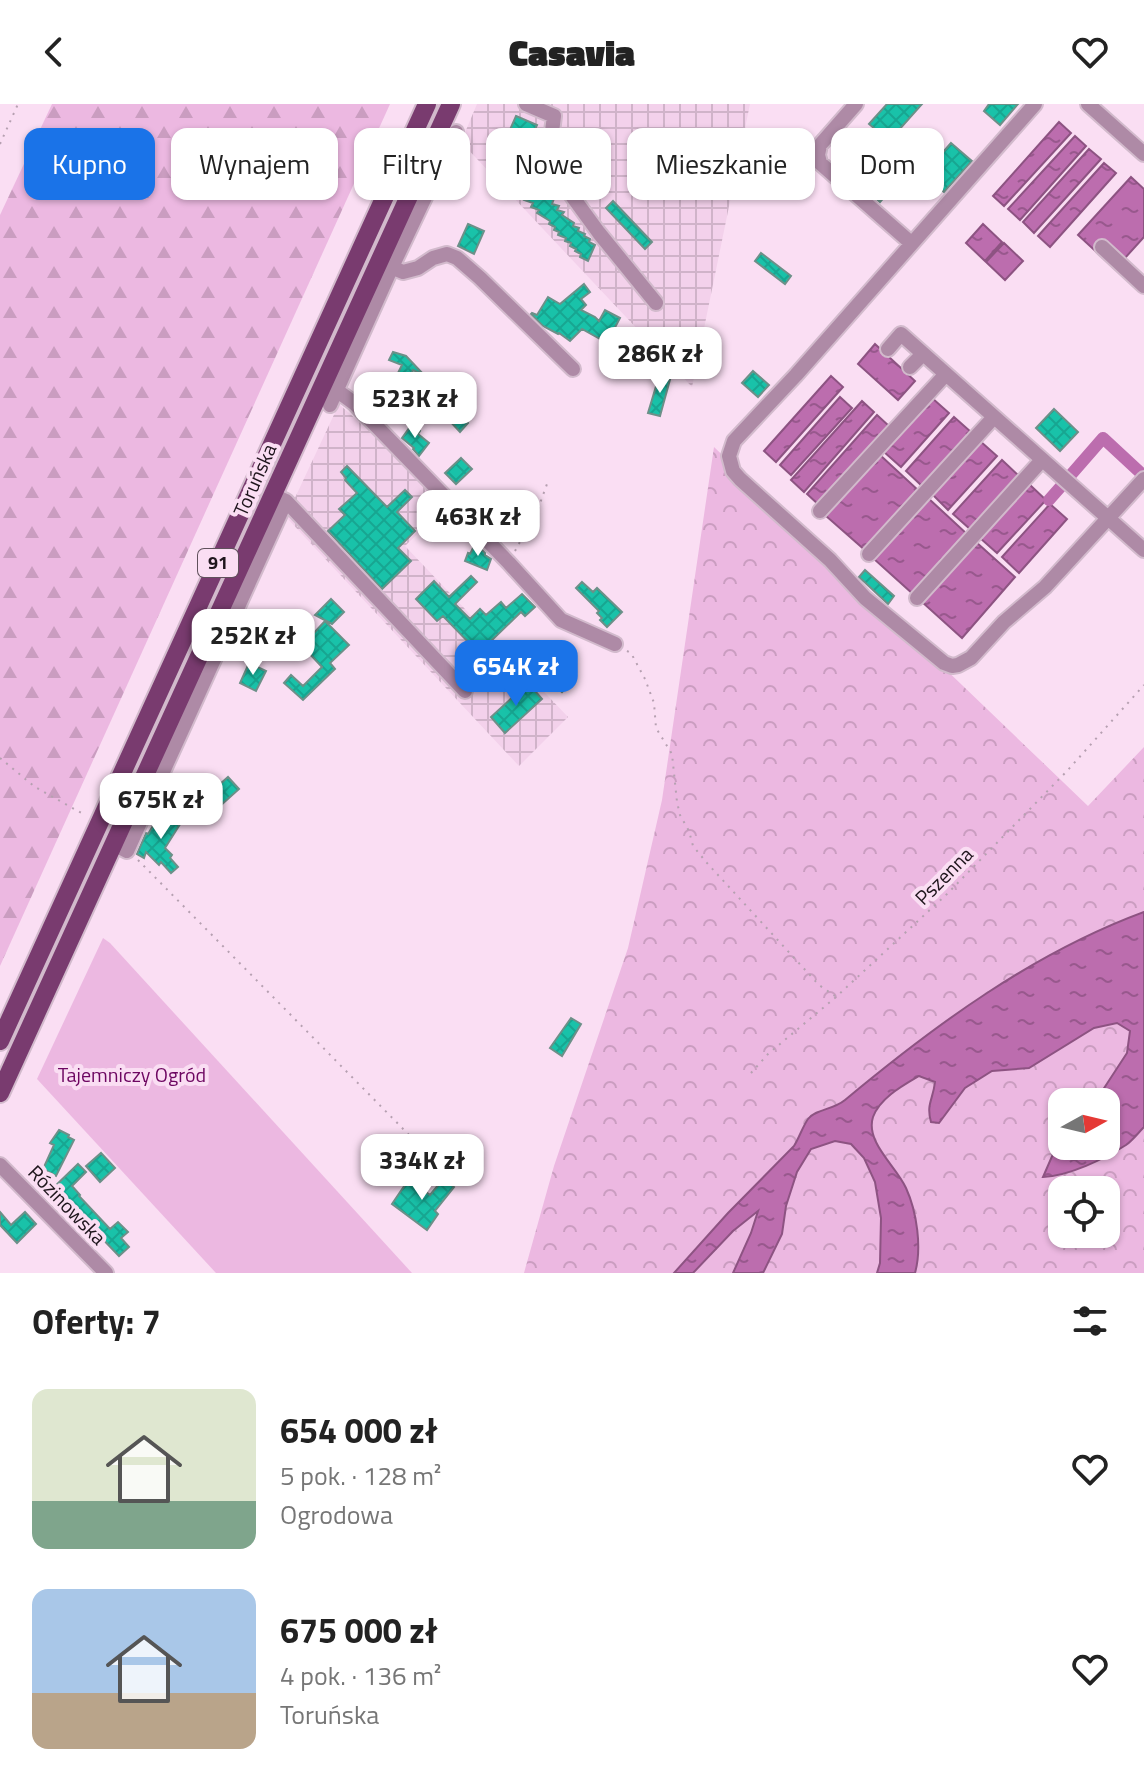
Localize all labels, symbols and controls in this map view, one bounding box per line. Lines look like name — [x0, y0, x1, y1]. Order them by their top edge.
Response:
text: Casavia — [509, 25, 635, 80]
icon: back — [32, 30, 76, 74]
icon: heart — [1068, 30, 1112, 74]
chip: Kupno — [24, 128, 155, 200]
chip: Wynajem — [171, 128, 338, 200]
chip: Filtry — [354, 128, 470, 200]
chip: Nowe — [486, 128, 611, 200]
chip: Mieszkanie — [627, 128, 815, 200]
chip: Dom — [831, 128, 944, 200]
pin: 286K zł — [586, 327, 734, 395]
text: 286K zł — [617, 333, 703, 372]
pin: 523K zł — [341, 372, 489, 440]
text: 523K zł — [372, 378, 458, 417]
street label: Toruńska — [225, 439, 284, 521]
pin: 463K zł — [404, 490, 552, 558]
text: 463K zł — [435, 496, 521, 535]
road number: 91 — [198, 549, 238, 577]
pin: 252K zł — [179, 609, 327, 677]
text: 252K zł — [210, 615, 296, 654]
pin: 654K zł — [442, 640, 590, 708]
text: 654K zł — [473, 646, 559, 685]
pin: 675K zł — [87, 773, 235, 841]
text: 675K zł — [118, 779, 204, 818]
street label: Pszenna — [907, 839, 980, 912]
park label: Tajemniczy Ogród — [58, 1059, 206, 1090]
north arrow — [1048, 1088, 1120, 1160]
map controls — [1048, 1088, 1120, 1248]
pin: 334K zł — [348, 1134, 496, 1202]
text: 334K zł — [379, 1140, 465, 1179]
street label: Rózinowska — [21, 1157, 114, 1252]
button: locate — [1048, 1176, 1120, 1248]
text: Oferty: 7 — [32, 1295, 161, 1347]
icon: filters — [1068, 1299, 1112, 1343]
text: 654 000 zł — [280, 1404, 438, 1456]
icon: home — [96, 1421, 192, 1517]
icon: heart — [1068, 1447, 1112, 1491]
text: 5 pok. · 128 m² — [280, 1456, 441, 1495]
text: Ogrodowa — [280, 1495, 393, 1534]
text: 675 000 zł — [280, 1604, 438, 1656]
icon: home — [96, 1621, 192, 1717]
icon: heart — [1068, 1647, 1112, 1691]
text: 4 pok. · 136 m² — [280, 1656, 441, 1695]
text: Toruńska — [280, 1695, 379, 1734]

